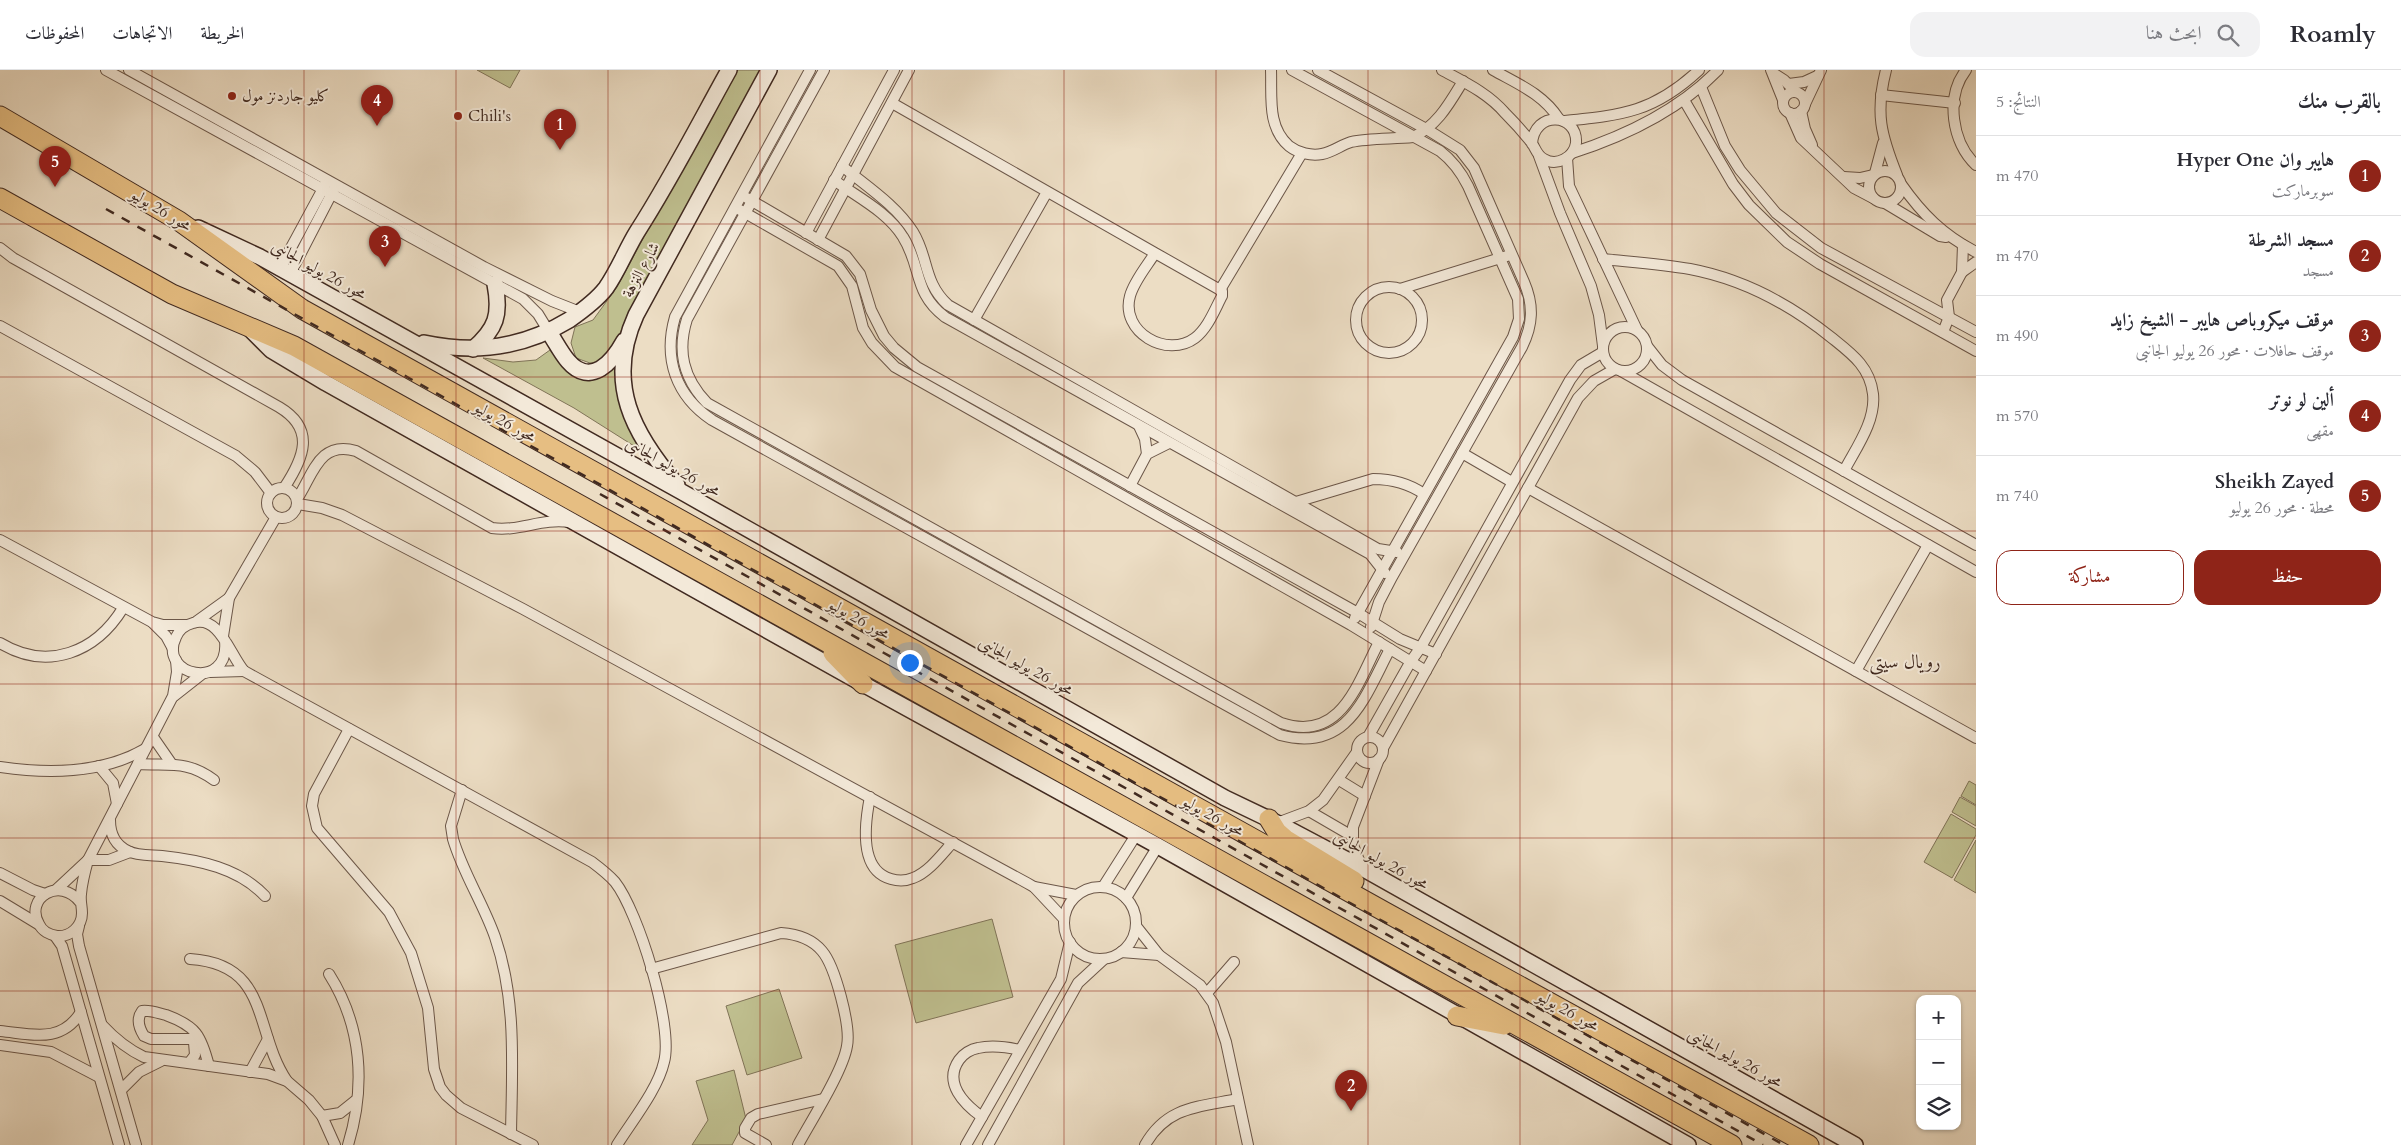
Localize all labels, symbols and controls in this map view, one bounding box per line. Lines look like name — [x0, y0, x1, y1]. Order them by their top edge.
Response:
search box — [1910, 12, 2260, 57]
text: Roamly — [2290, 18, 2376, 51]
text: ابحث هنا — [2146, 20, 2202, 46]
text: المحفوظات — [25, 21, 84, 46]
text: الاتجاهات — [112, 21, 172, 46]
text: الخريطة — [200, 21, 244, 46]
icon: search — [2214, 21, 2242, 49]
place label: كليو جاردنز مول — [242, 85, 330, 107]
pin: 4 — [361, 85, 393, 126]
text: بالقرب منك — [2298, 87, 2381, 116]
marker: كليو جاردنز مول — [226, 90, 238, 102]
text: النتائج: 5 — [1996, 91, 2041, 113]
place label: Chili's — [468, 105, 511, 127]
pin: 1 — [544, 109, 576, 150]
marker: Chili's — [452, 110, 464, 122]
pin: 5 — [39, 146, 71, 187]
text: هايبر وان Hyper One — [2177, 147, 2334, 173]
text: 470 m — [1996, 165, 2038, 187]
text: 1 — [2361, 165, 2369, 187]
text: سوبرماركت — [2272, 180, 2334, 202]
street label: محور 26 يوليو — [125, 182, 196, 237]
pin: 3 — [369, 226, 401, 267]
text: مسجد الشرطة — [2248, 227, 2334, 253]
street label: محور 26 يوليو الجانبى — [267, 235, 371, 306]
street label: شارع النزهة — [617, 238, 667, 303]
text: 470 m — [1996, 245, 2038, 267]
text: 2 — [2361, 245, 2369, 267]
text: مسجد — [2303, 260, 2334, 282]
text: موقف ميكروباص هايبر - الشيخ زايد — [2110, 307, 2334, 333]
text: 490 m — [1996, 325, 2038, 347]
text: 3 — [2361, 325, 2369, 347]
text: موقف حافلات · محور 26 يوليو الجانبى — [2135, 340, 2334, 362]
text: ألين لو نوتر — [2270, 387, 2334, 413]
street label: محور 26 يوليو — [468, 395, 540, 448]
text: 570 m — [1996, 405, 2038, 427]
text: 4 — [2361, 405, 2369, 427]
text: مقهى — [2306, 420, 2334, 442]
street label: محور 26 يوليو الجانبى — [621, 432, 725, 503]
text: Sheikh Zayed — [2215, 469, 2334, 495]
text: 740 m — [1996, 485, 2038, 507]
text: 5 — [2361, 485, 2369, 507]
text: محطة · محور 26 يوليو — [2229, 497, 2334, 519]
button: مشاركة — [1996, 550, 2184, 605]
button: حفظ — [2194, 550, 2381, 605]
street label: محور 26 يوليو — [822, 592, 894, 645]
street label: محور 26 يوليو الجانبى — [974, 631, 1078, 702]
district label: رويال سيتى — [1869, 649, 1941, 675]
your location — [897, 650, 923, 676]
street label: محور 26 يوليو — [1176, 789, 1248, 842]
street label: محور 26 يوليو الجانبى — [1329, 825, 1433, 896]
street label: محور 26 يوليو — [1531, 984, 1603, 1037]
map controls — [1916, 995, 1961, 1130]
button: + — [1916, 995, 1961, 1040]
street label: محور 26 يوليو الجانبى — [1683, 1023, 1787, 1094]
button: − — [1916, 1040, 1961, 1085]
pin: 2 — [1335, 1070, 1367, 1111]
button: layers — [1916, 1085, 1961, 1130]

